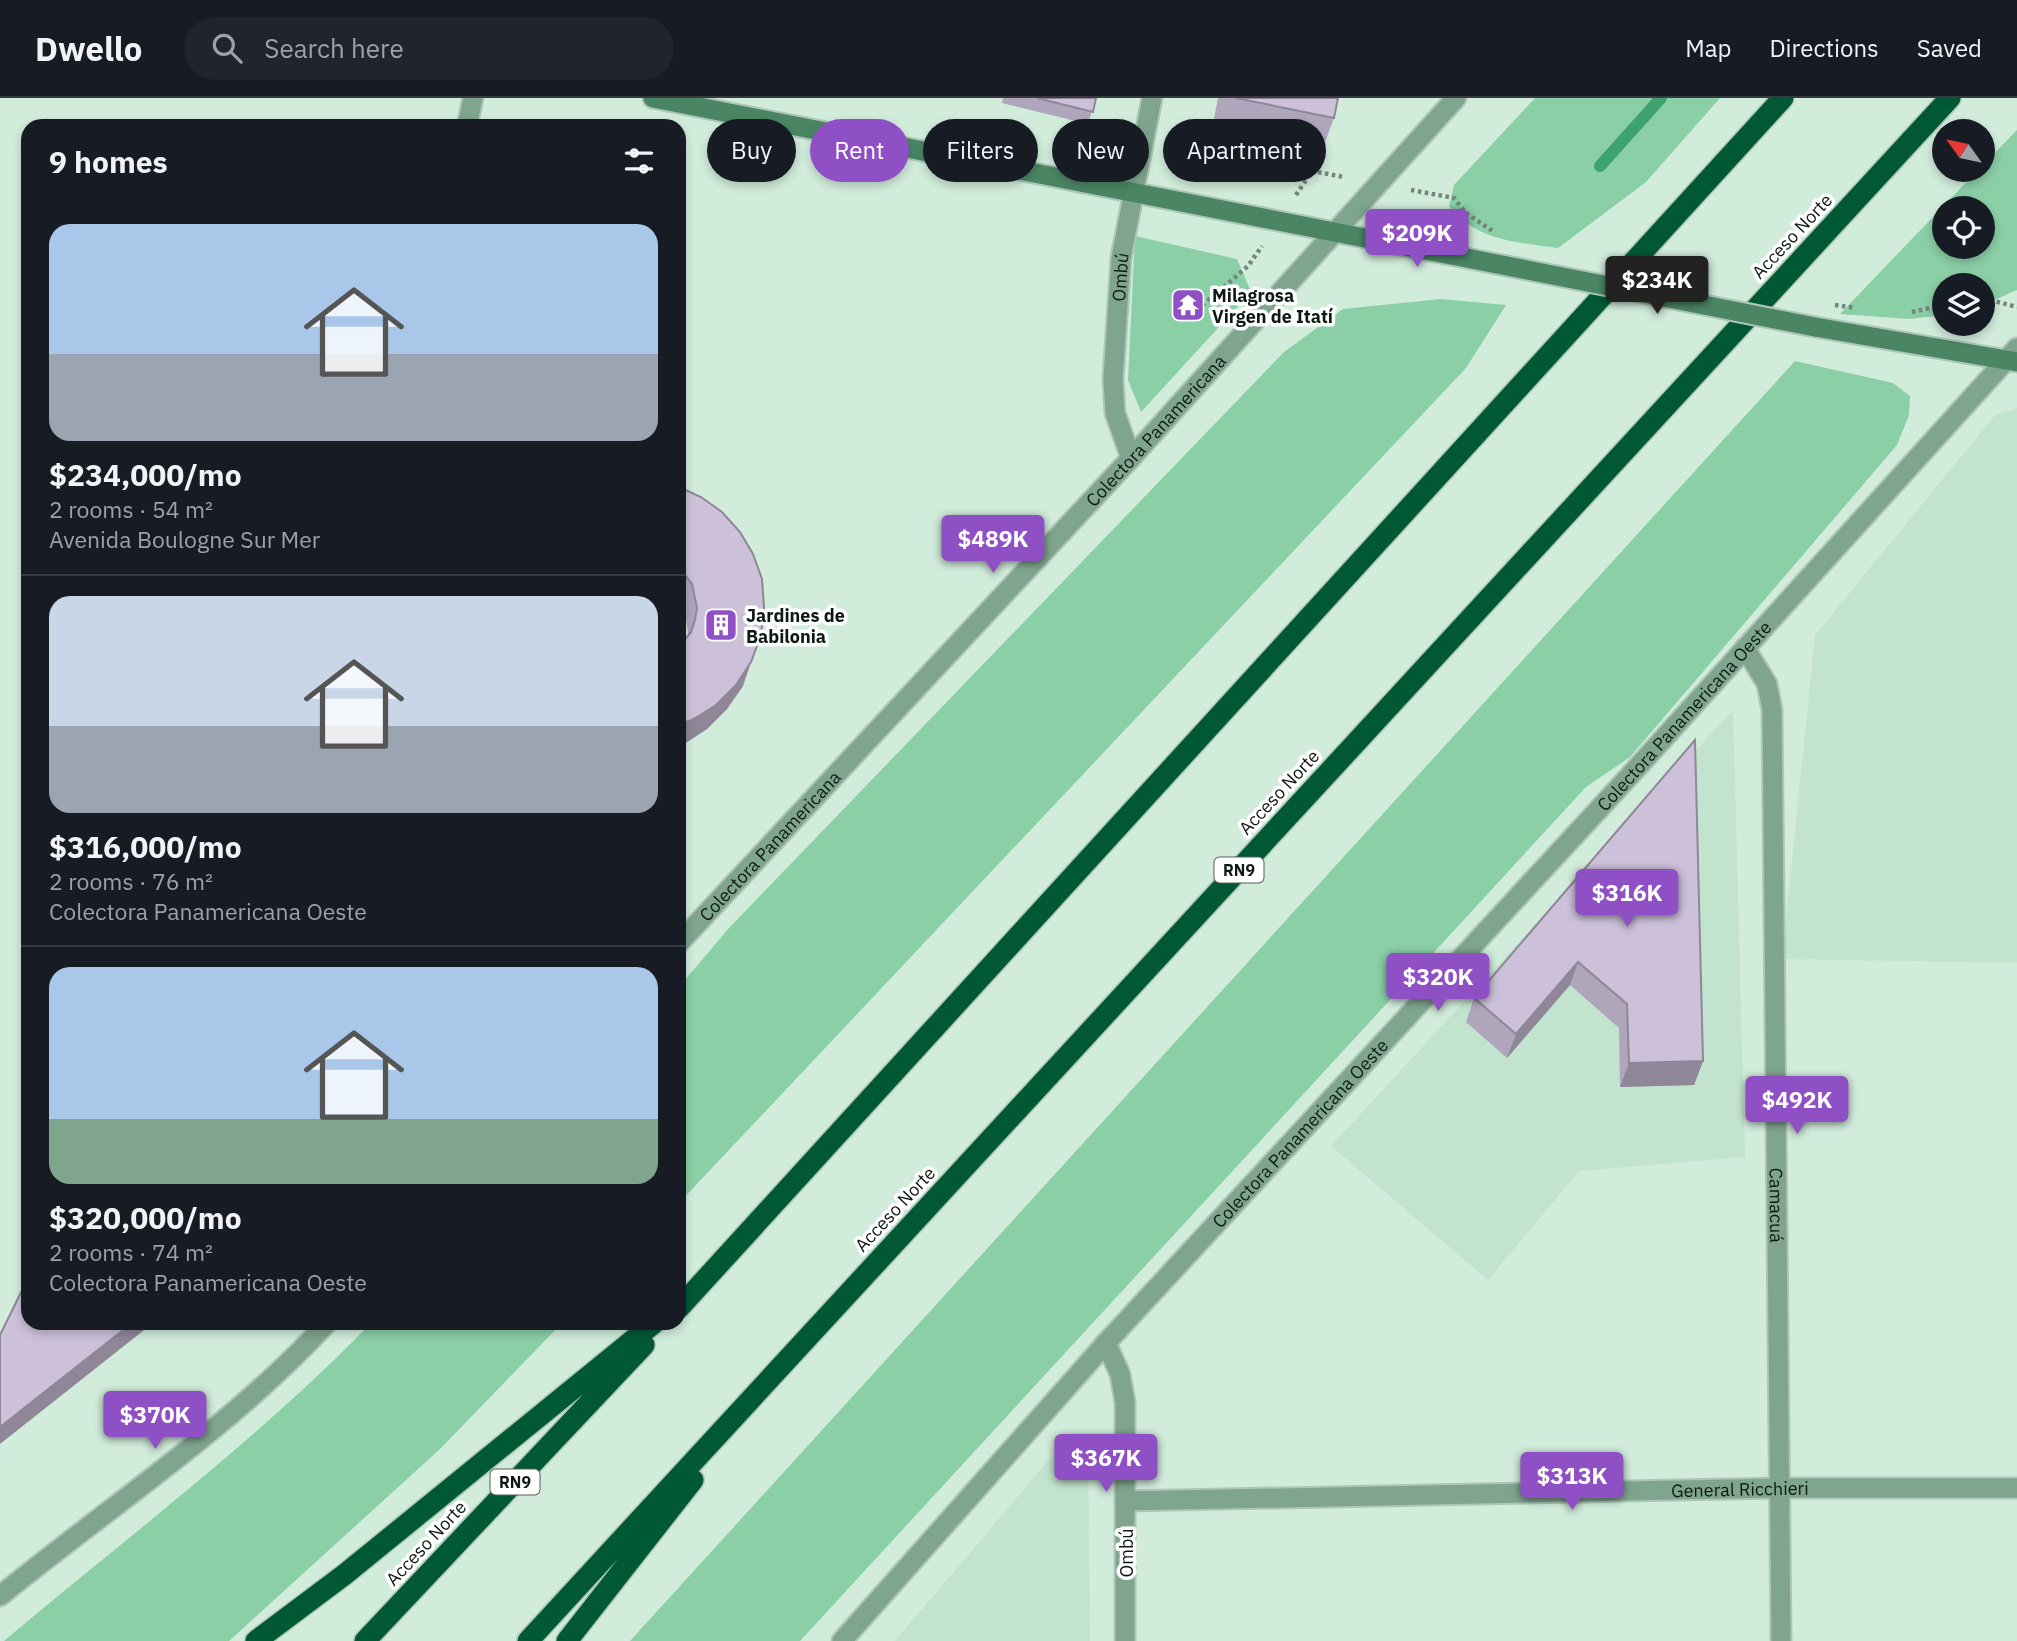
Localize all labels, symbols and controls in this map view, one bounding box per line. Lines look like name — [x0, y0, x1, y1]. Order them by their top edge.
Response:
search box — [184, 17, 674, 80]
text: Dwello — [35, 27, 142, 70]
icon: search — [208, 29, 246, 67]
text: Search here — [264, 31, 404, 65]
text: Map — [1685, 32, 1731, 64]
text: Directions — [1769, 32, 1879, 64]
text: Saved — [1917, 32, 1982, 64]
chip: Buy — [707, 119, 796, 182]
chip: Rent — [810, 119, 909, 182]
chip: Filters — [923, 119, 1038, 182]
chip: New — [1052, 119, 1149, 182]
chip: Apartment — [1163, 119, 1326, 182]
north arrow — [1932, 119, 1995, 182]
map controls — [1932, 119, 1995, 336]
text: 9 homes — [49, 142, 168, 181]
icon: filters — [620, 142, 658, 180]
street label: Acceso Norte — [1747, 189, 1837, 283]
button: locate — [1932, 196, 1995, 259]
pin: $209K — [1368, 209, 1466, 269]
text: $209K — [1381, 217, 1453, 247]
street label: Ombú — [1107, 250, 1133, 302]
pin: $234K — [1608, 256, 1706, 316]
text: $234K — [1621, 264, 1693, 294]
icon: home — [291, 269, 417, 395]
button: layers — [1932, 273, 1995, 336]
place label: Milagrosa Virgen de Itatí — [1212, 284, 1334, 328]
temple icon: Milagrosa Virgen de Itatí — [1169, 286, 1207, 324]
street label: Colectora Panamericana — [1081, 349, 1231, 511]
text: $234,000/mo — [49, 455, 242, 494]
text: 2 rooms · 54 m² — [49, 494, 213, 524]
pin: $489K — [944, 516, 1042, 575]
text: $489K — [957, 523, 1029, 553]
text: Avenida Boulogne Sur Mer — [49, 524, 320, 554]
place label: Jardines de Babilonia — [746, 604, 845, 648]
building icon: Jardines de Babilonia — [702, 606, 740, 644]
street label: Colectora Panamericana Oeste — [1592, 616, 1776, 816]
icon: home — [291, 641, 417, 767]
street label: Acceso Norte — [1234, 745, 1324, 839]
street label: Colectora Panamericana — [694, 765, 846, 926]
text: $316,000/mo — [49, 827, 242, 866]
road number: RN9 — [1214, 858, 1264, 883]
text: 2 rooms · 76 m² — [49, 866, 213, 896]
pin: $316K — [1578, 870, 1676, 929]
text: $316K — [1591, 877, 1663, 907]
text: Colectora Panamericana Oeste — [49, 896, 367, 926]
pin: $320K — [1389, 954, 1487, 1013]
text: $320K — [1402, 961, 1474, 991]
icon: home — [291, 1012, 417, 1138]
street label: Colectora Panamericana Oeste — [1207, 1034, 1393, 1232]
pin: $492K — [1748, 1076, 1846, 1136]
text: $492K — [1761, 1084, 1833, 1114]
street label: Acceso Norte — [850, 1162, 940, 1256]
street label: Camacuá — [1765, 1168, 1789, 1243]
text: $320,000/mo — [49, 1198, 242, 1237]
text: 2 rooms · 74 m² — [49, 1237, 213, 1267]
text: Colectora Panamericana Oeste — [49, 1267, 367, 1297]
pin: $370K — [106, 1392, 204, 1451]
text: $370K — [119, 1399, 191, 1429]
pin: $367K — [1057, 1434, 1155, 1494]
text: $367K — [1070, 1442, 1142, 1472]
pin: $313K — [1523, 1452, 1621, 1512]
text: $313K — [1536, 1460, 1608, 1490]
road number: RN9 — [490, 1470, 540, 1494]
street label: General Ricchieri — [1671, 1476, 1809, 1502]
street label: Acceso Norte — [381, 1496, 471, 1590]
street label: Ombú — [1115, 1528, 1138, 1578]

